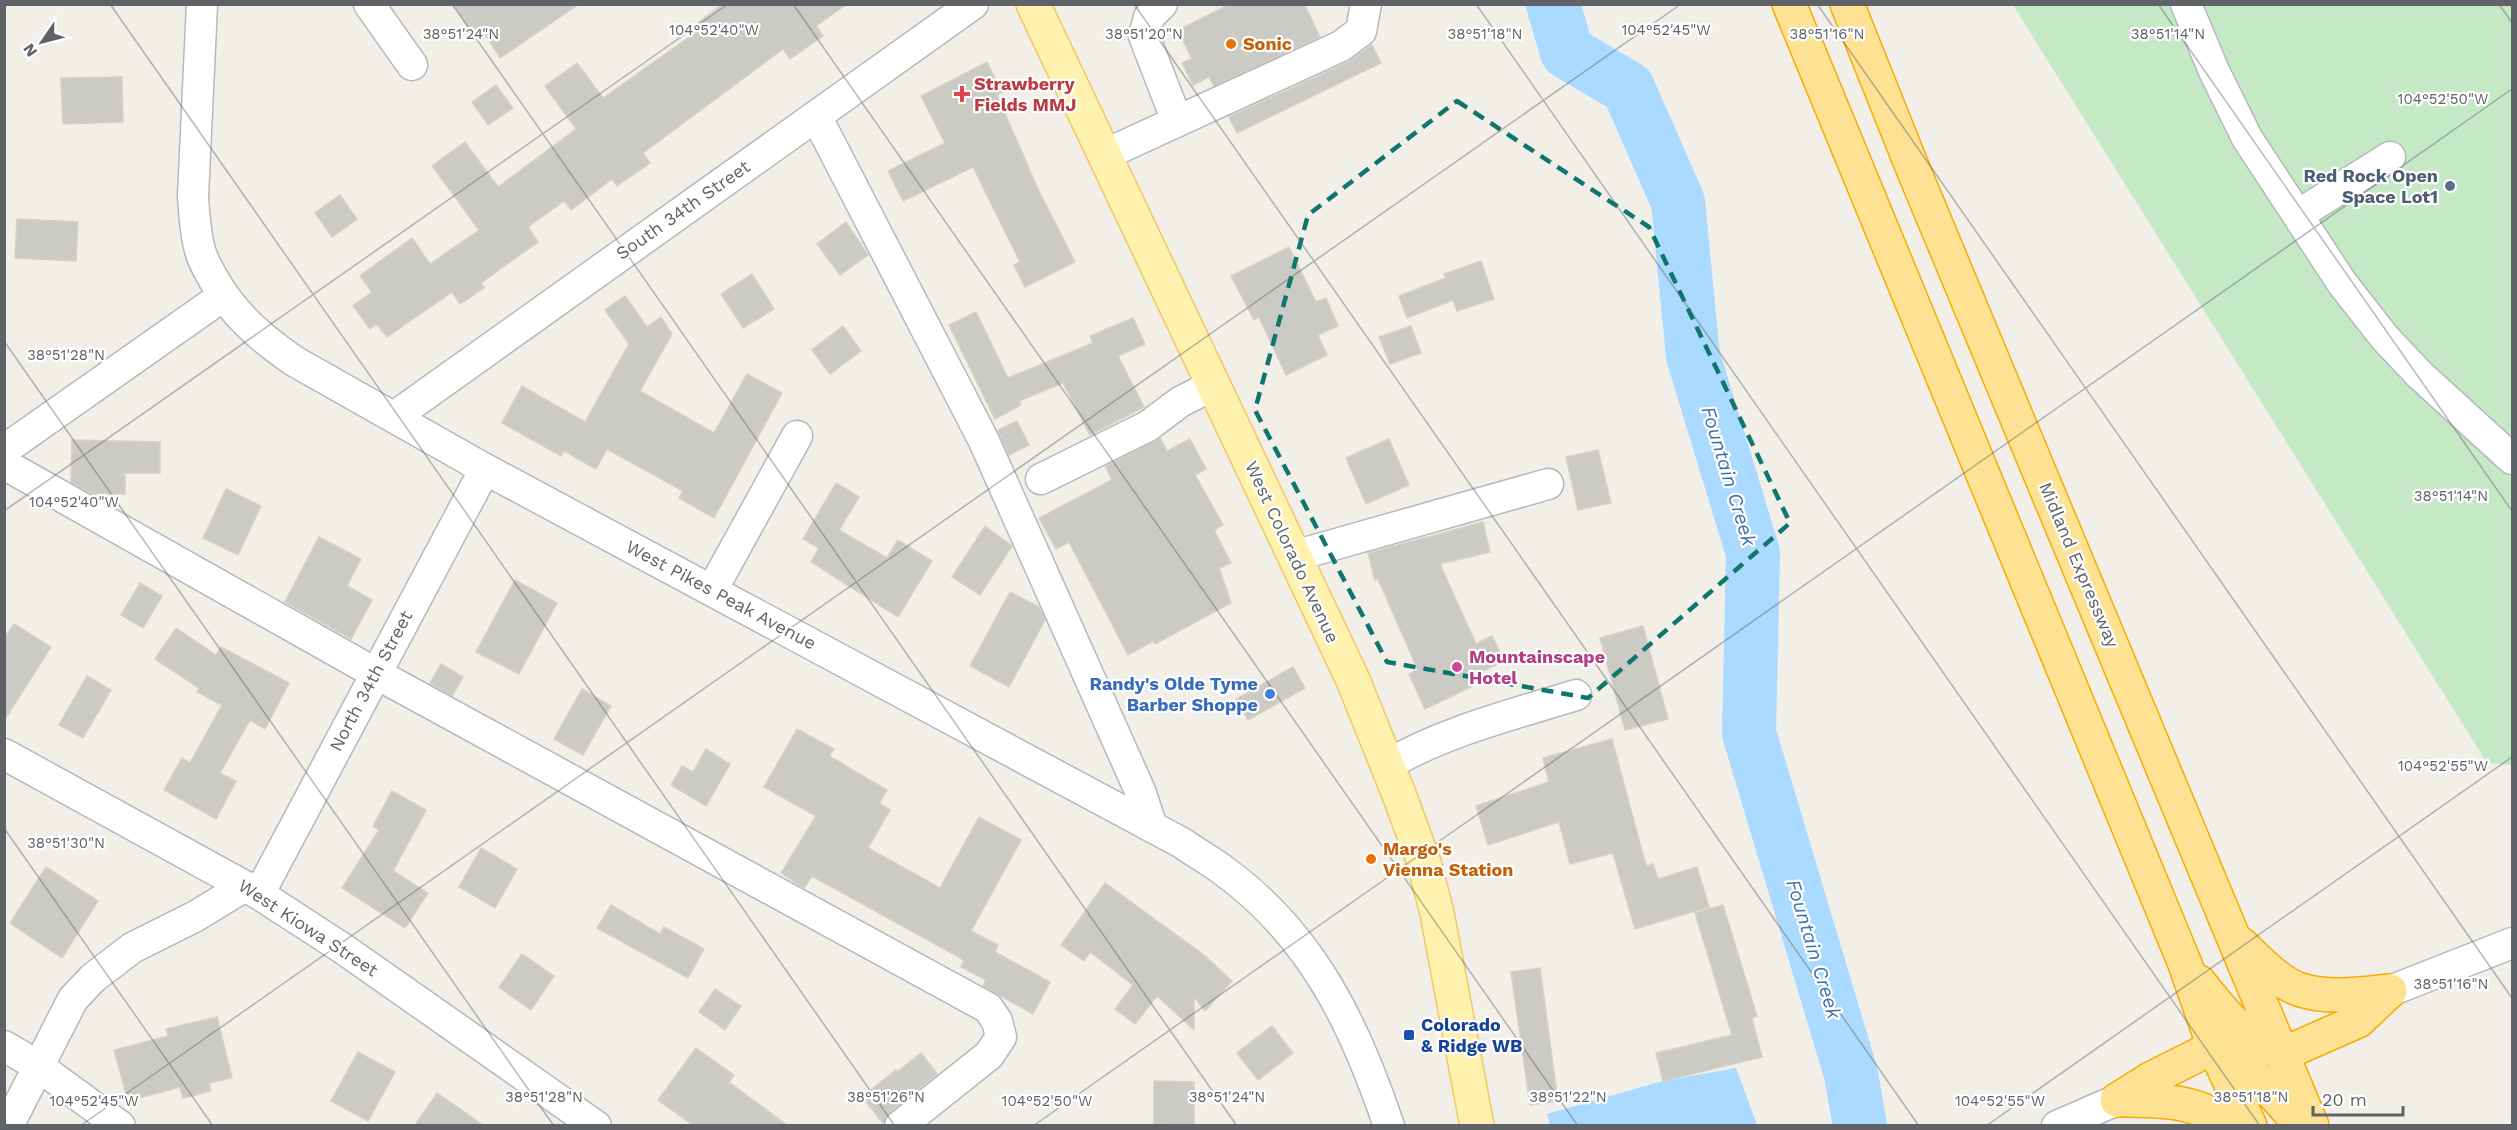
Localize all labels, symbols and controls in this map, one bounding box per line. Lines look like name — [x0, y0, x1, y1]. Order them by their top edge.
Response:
north arrow — [12, 12, 72, 72]
text: 104°52'40"W — [669, 21, 759, 39]
text: 104°52'45"W — [1621, 21, 1711, 39]
text: 38°51'24"N — [423, 25, 499, 43]
text: 38°51'20"N — [1105, 25, 1183, 43]
text: 38°51'18"N — [1447, 25, 1523, 43]
text: 38°51'16"N — [1789, 25, 1865, 43]
text: 38°51'14"N — [2131, 25, 2205, 43]
place label: Sonic — [1243, 33, 1292, 54]
marker: Sonic — [1224, 37, 1238, 51]
text: N — [19, 40, 41, 61]
place label: Strawberry Fields MMJ — [974, 73, 1076, 115]
marker: Strawberry Fields MMJ — [955, 87, 969, 101]
text: 104°52'50"W — [2398, 90, 2488, 108]
street label: South 34th Street — [612, 155, 754, 264]
place label: Red Rock Open Space Lot1 — [2303, 165, 2438, 207]
marker: Red Rock Open Space Lot1 — [2443, 179, 2457, 193]
text: 38°51'28"N — [27, 346, 105, 364]
water label: Fountain Creek — [1696, 403, 1762, 550]
street label: West Colorado Avenue — [1241, 458, 1344, 646]
street label: Midland Expressway — [2035, 479, 2124, 651]
text: 38°51'14"N — [2414, 487, 2488, 505]
text: 104°52'40"W — [29, 493, 119, 511]
street label: West Pikes Peak Avenue — [623, 535, 820, 654]
street label: North 34th Street — [325, 607, 417, 755]
place label: Mountainscape Hotel — [1469, 646, 1605, 688]
marker: Mountainscape Hotel — [1450, 660, 1464, 674]
place label: Randy's Olde Tyme Barber Shoppe — [1090, 673, 1258, 715]
marker: Randy's Olde Tyme Barber Shoppe — [1263, 687, 1277, 701]
text: 104°52'55"W — [2398, 757, 2488, 775]
text: 38°51'30"N — [27, 834, 105, 852]
place label: Margo's Vienna Station — [1383, 838, 1513, 880]
marker: Margo's Vienna Station — [1364, 852, 1378, 866]
street label: West Kiowa Street — [234, 875, 382, 981]
water label: Fountain Creek — [1781, 876, 1847, 1023]
text: 38°51'16"N — [2413, 975, 2489, 993]
place label: Colorado & Ridge WB — [1421, 1014, 1522, 1056]
marker: Colorado & Ridge WB — [1402, 1028, 1416, 1042]
scale bar — [2313, 1079, 2403, 1117]
text: 38°51'28"N — [505, 1088, 583, 1106]
text: 38°51'26"N — [847, 1088, 925, 1106]
text: 38°51'24"N — [1189, 1088, 1265, 1106]
text: 38°51'22"N — [1529, 1088, 1607, 1106]
text: 38°51'18"N — [2213, 1088, 2289, 1106]
text: 20 m — [2322, 1089, 2367, 1110]
text: 104°52'45"W — [49, 1092, 139, 1110]
text: 104°52'50"W — [1002, 1092, 1092, 1110]
text: 104°52'55"W — [1955, 1092, 2045, 1110]

